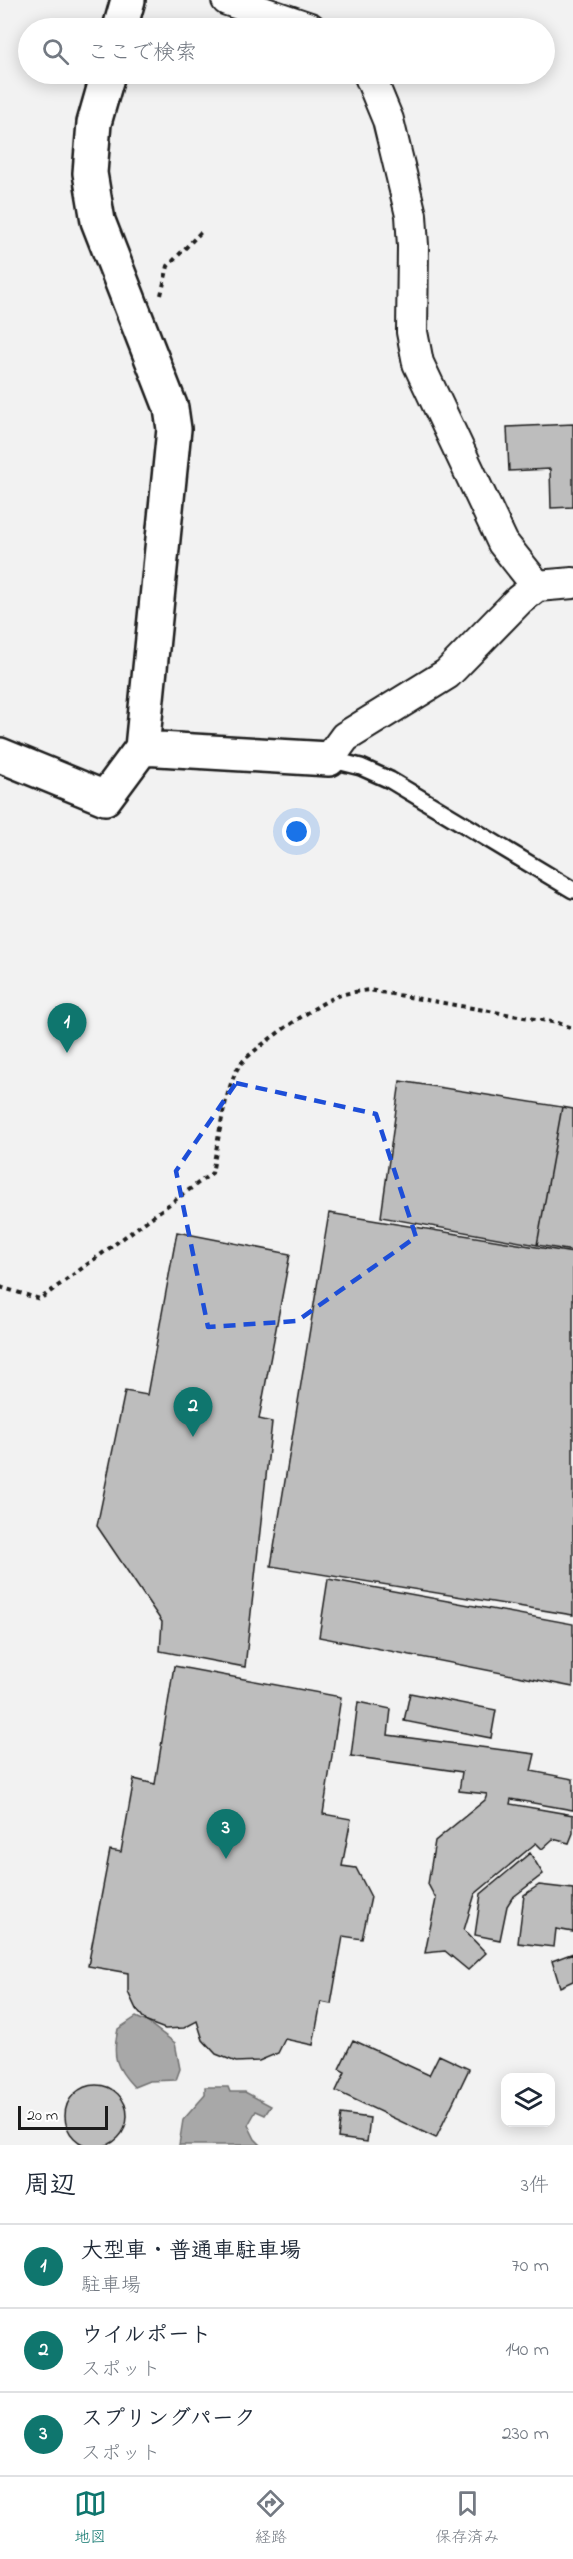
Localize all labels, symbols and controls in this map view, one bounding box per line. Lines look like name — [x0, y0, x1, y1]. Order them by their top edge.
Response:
search box — [18, 18, 555, 84]
icon: search — [39, 35, 72, 68]
text: ここで検索 — [87, 38, 197, 70]
your location — [282, 817, 311, 846]
pin: 1 — [48, 1004, 86, 1053]
pin: 2 — [174, 1388, 212, 1437]
pin: 3 — [206, 1810, 246, 1859]
map controls — [501, 2073, 555, 2127]
button: layers — [501, 2073, 555, 2127]
scale bar — [18, 2103, 108, 2130]
text: 20 m — [27, 2104, 58, 2128]
text: 周辺 — [24, 2168, 76, 2206]
text: 3件 — [521, 2172, 549, 2201]
text: 大型車・普通車駐車場 — [81, 2236, 301, 2268]
text: 1 — [40, 2252, 47, 2281]
text: 70 m — [512, 2252, 549, 2281]
text: 駐車場 — [81, 2272, 141, 2301]
text: ウイルポート — [81, 2320, 212, 2352]
text: 2 — [39, 2336, 48, 2365]
text: 140 m — [505, 2336, 549, 2365]
text: スポット — [81, 2356, 161, 2385]
text: スプリングパーク — [81, 2404, 256, 2436]
text: 3 — [39, 2420, 48, 2449]
text: 230 m — [502, 2420, 549, 2449]
text: スポット — [81, 2440, 161, 2469]
tab: 地図 — [74, 2487, 107, 2550]
tab: 経路 — [254, 2487, 287, 2550]
tab: 保存済み — [435, 2487, 499, 2550]

